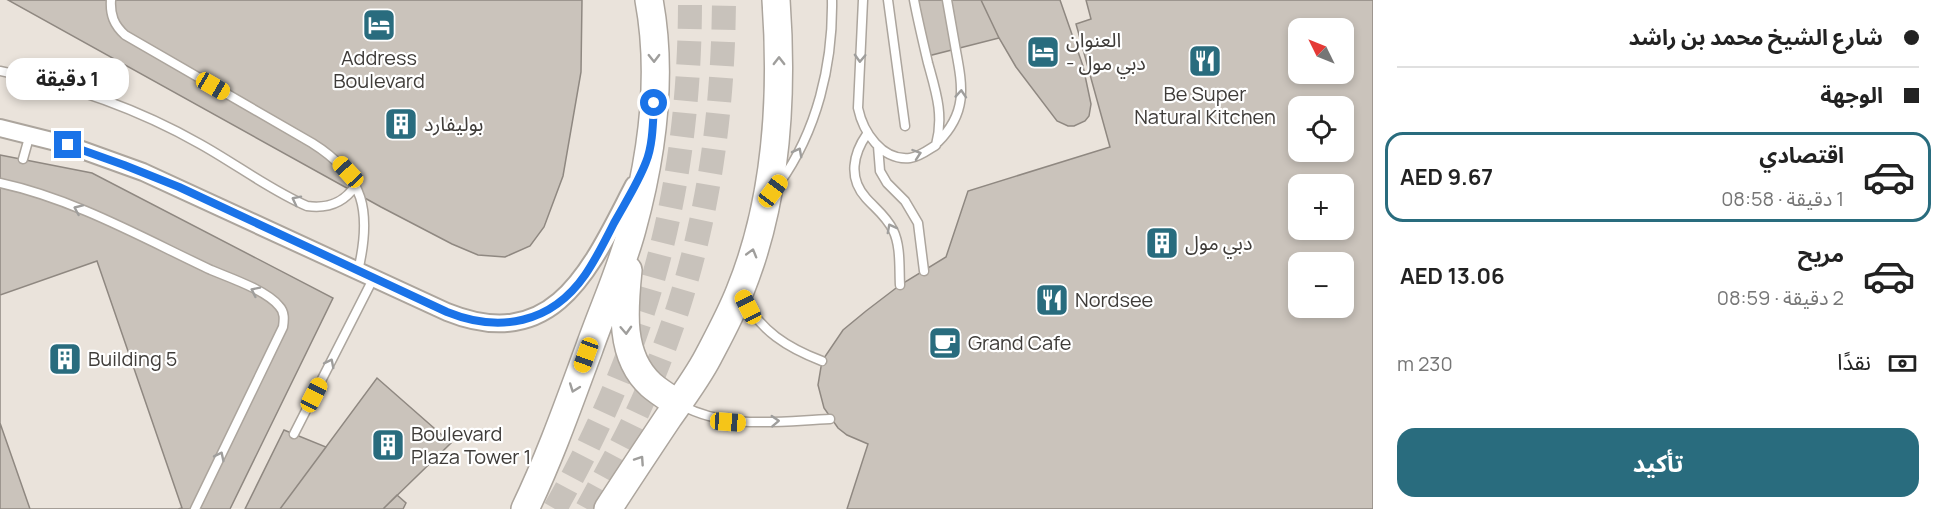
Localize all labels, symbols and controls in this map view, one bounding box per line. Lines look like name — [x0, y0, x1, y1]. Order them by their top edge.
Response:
hotel icon: Address Boulevard — [361, 7, 397, 43]
north arrow — [1288, 18, 1354, 84]
map controls — [1288, 18, 1354, 318]
text: شارع الشيخ محمد بن راشد — [1629, 22, 1883, 52]
place label: العنوان - دبي مول — [1066, 26, 1146, 79]
hotel icon: العنوان - دبي مول — [1025, 34, 1061, 70]
restaurant icon: Be Super Natural Kitchen — [1187, 43, 1223, 79]
place label: Address Boulevard — [333, 44, 425, 94]
one-way arrow — [648, 54, 661, 63]
one-way arrow — [854, 54, 867, 63]
one-way arrow — [773, 56, 785, 65]
callout: 1 دقيقة — [7, 58, 130, 100]
text: 1 دقيقة — [36, 65, 99, 92]
car — [193, 69, 233, 103]
place label: Be Super Natural Kitchen — [1134, 80, 1276, 130]
text: الوجهة — [1820, 80, 1883, 110]
route start — [640, 89, 667, 116]
one-way arrow — [954, 90, 967, 99]
button: locate — [1288, 96, 1354, 162]
building icon: بوليفارد — [383, 106, 419, 142]
place label: بوليفارد — [424, 110, 483, 137]
route end — [54, 131, 81, 158]
text: اقتصادي — [1759, 140, 1844, 170]
one-way arrow — [791, 148, 802, 159]
one-way arrow — [911, 149, 921, 162]
icon: car — [1862, 150, 1916, 204]
car — [329, 153, 367, 191]
text: AED 9.67 — [1400, 162, 1493, 192]
car — [755, 171, 791, 211]
button: + — [1288, 174, 1354, 240]
text: 1 دقيقة · 08:58 — [1721, 185, 1844, 212]
one-way arrow — [291, 196, 302, 208]
one-way arrow — [74, 204, 85, 216]
one-way arrow — [887, 224, 898, 235]
building icon: دبي مول — [1144, 225, 1180, 261]
place label: دبي مول — [1185, 229, 1252, 259]
text: مريح — [1798, 239, 1844, 269]
one-way arrow — [745, 248, 757, 259]
icon: car — [1862, 249, 1916, 303]
button: − — [1288, 252, 1354, 318]
text: AED 13.06 — [1400, 261, 1505, 291]
restaurant icon: Nordsee — [1034, 282, 1070, 318]
text: 2 دقيقة · 08:59 — [1717, 284, 1844, 311]
one-way arrow — [251, 286, 262, 298]
place label: Nordsee — [1075, 286, 1153, 313]
car — [732, 287, 764, 327]
one-way arrow — [619, 325, 632, 335]
cafe icon: Grand Cafe — [927, 325, 963, 361]
place label: Grand Cafe — [968, 329, 1071, 356]
car — [571, 335, 601, 375]
building icon: Building 5 — [47, 341, 83, 377]
place label: Building 5 — [88, 345, 177, 372]
text: نقدًا — [1837, 347, 1871, 377]
icon: cash — [1886, 347, 1919, 380]
text: 230 m — [1397, 350, 1453, 377]
one-way arrow — [323, 359, 334, 369]
car — [298, 375, 330, 415]
one-way arrow — [569, 382, 582, 393]
car — [709, 412, 747, 432]
one-way arrow — [771, 414, 780, 427]
place label: Boulevard Plaza Tower 1 — [411, 420, 531, 470]
building icon: Boulevard Plaza Tower 1 — [370, 427, 406, 463]
button: تأكيد — [1397, 428, 1919, 497]
one-way arrow — [213, 452, 225, 463]
one-way arrow — [633, 456, 644, 467]

